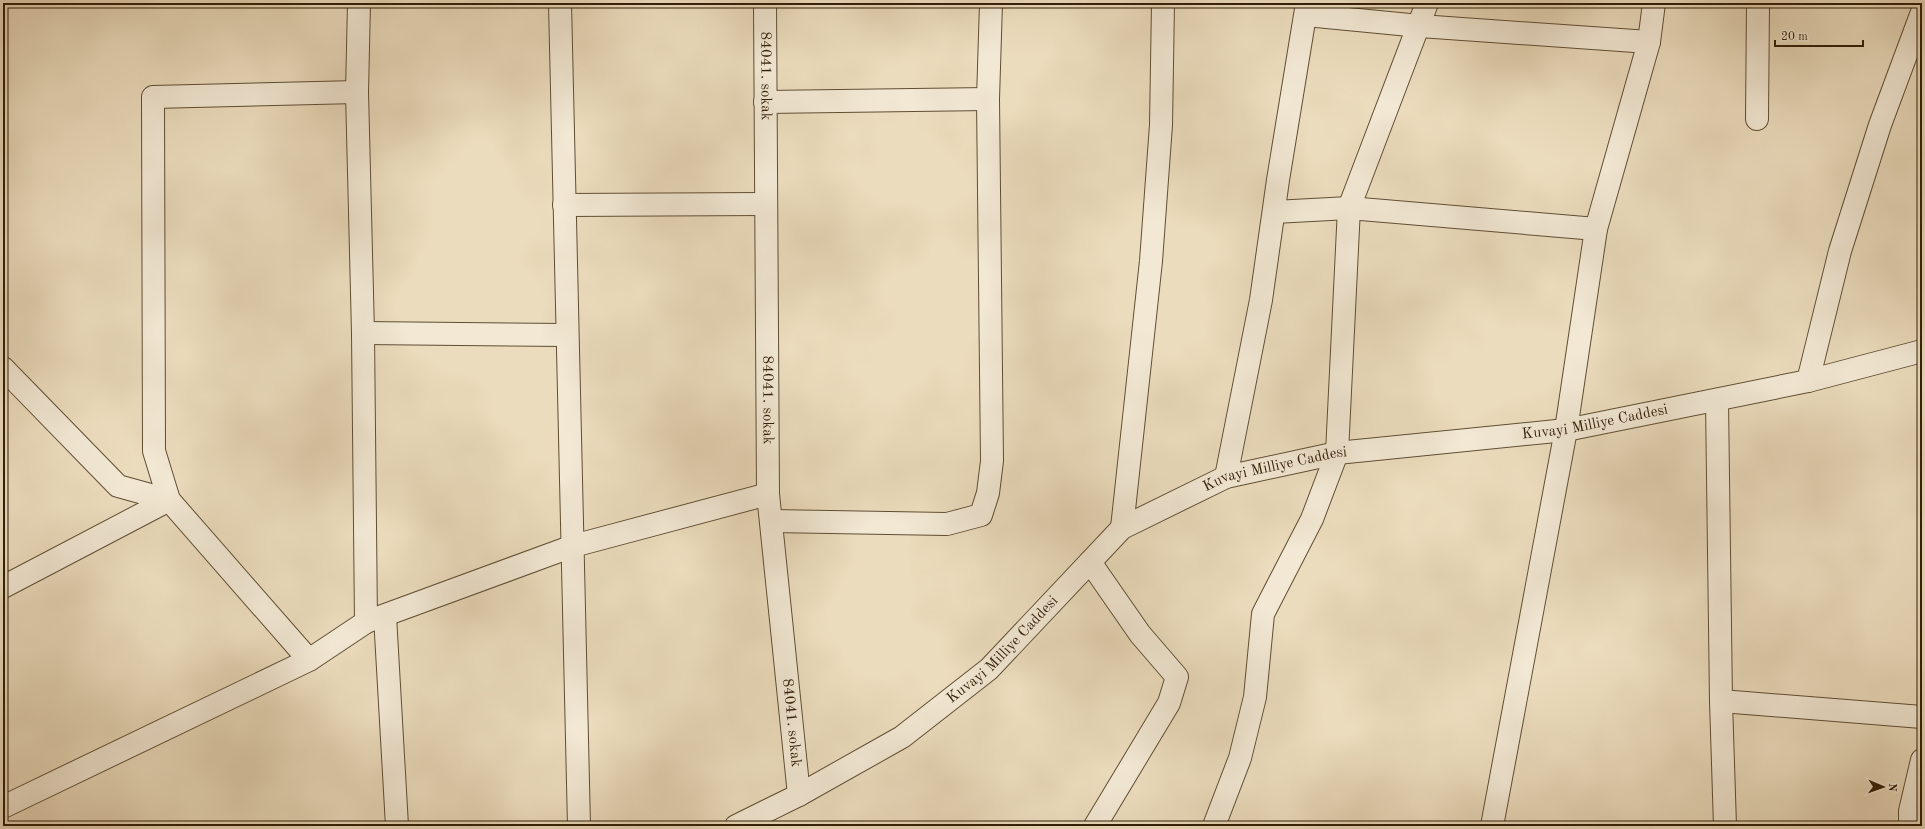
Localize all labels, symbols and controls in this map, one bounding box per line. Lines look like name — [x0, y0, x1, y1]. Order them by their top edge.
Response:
scale bar — [1775, 22, 1863, 48]
street label: 84041. sokak — [758, 31, 773, 121]
text: 20 m — [1781, 31, 1808, 43]
street label: 84041. sokak — [760, 355, 775, 445]
street label: Kuvayi Milliye Caddesi — [1521, 402, 1669, 442]
street label: Kuvayi Milliye Caddesi — [1201, 445, 1348, 495]
street label: Kuvayi Milliye Caddesi — [944, 593, 1061, 706]
street label: 84041. sokak — [780, 678, 804, 768]
north arrow — [1863, 767, 1903, 807]
text: N — [1886, 783, 1897, 792]

